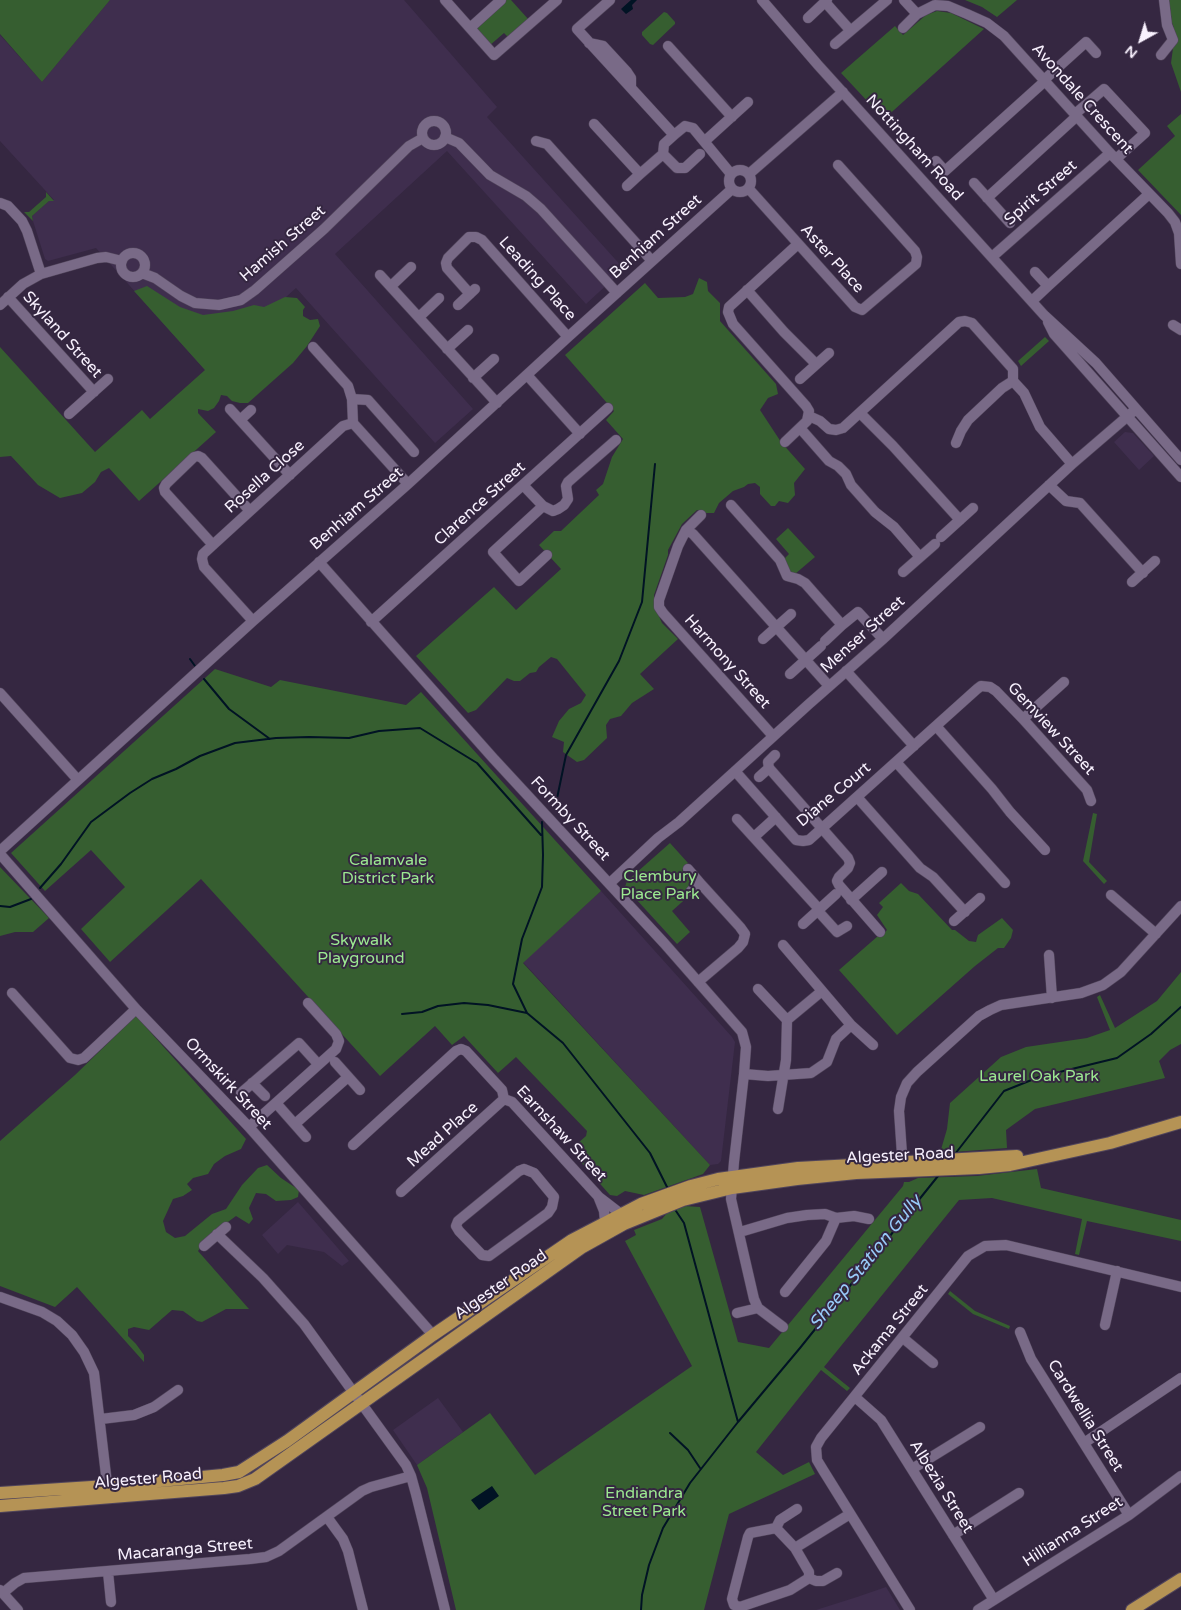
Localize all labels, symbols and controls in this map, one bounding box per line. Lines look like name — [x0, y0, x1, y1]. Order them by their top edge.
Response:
north arrow — [1116, 15, 1166, 65]
street label: Avondale Crescent — [1027, 40, 1137, 158]
text: N — [1122, 42, 1141, 62]
street label: Nottingham Road — [861, 91, 967, 205]
street label: Spirit Street — [1001, 156, 1081, 230]
street label: Benhiam Street — [606, 191, 706, 283]
street label: Hamish Street — [236, 202, 330, 286]
street label: Aster Place — [796, 221, 868, 297]
street label: Leading Place — [494, 233, 580, 325]
street label: Skyland Street — [18, 288, 106, 382]
street label: Rosella Close — [221, 436, 309, 518]
street label: Clarence Street — [430, 458, 530, 550]
street label: Benhiam Street — [307, 463, 407, 555]
street label: Menser Street — [817, 592, 909, 678]
street label: Harmony Street — [680, 611, 774, 713]
street label: Gemview Street — [1003, 679, 1099, 779]
street label: Diane Court — [793, 759, 875, 831]
street label: Formby Street — [526, 773, 614, 865]
park label: Calamvale District Park — [342, 851, 434, 889]
park label: Clembury Place Park — [620, 867, 700, 905]
park label: Skywalk Playground — [317, 931, 405, 969]
street label: Ormskirk Street — [180, 1034, 276, 1134]
park label: Laurel Oak Park — [979, 1067, 1099, 1087]
street label: Earnshaw Street — [512, 1082, 610, 1186]
street label: Mead Place — [404, 1098, 482, 1172]
street label: Algester Road — [845, 1144, 955, 1168]
water label: Sheep Station Gully — [805, 1191, 927, 1335]
street label: Algester Road — [451, 1246, 551, 1324]
street label: Ackama Street — [847, 1281, 933, 1379]
street label: Cardwellia Street — [1043, 1356, 1127, 1476]
street label: Albezia Street — [905, 1437, 977, 1537]
street label: Algester Road — [93, 1465, 203, 1493]
park label: Endiandra Street Park — [602, 1484, 686, 1522]
street label: Hillianna Street — [1019, 1493, 1127, 1571]
street label: Macaranga Street — [117, 1535, 253, 1565]

